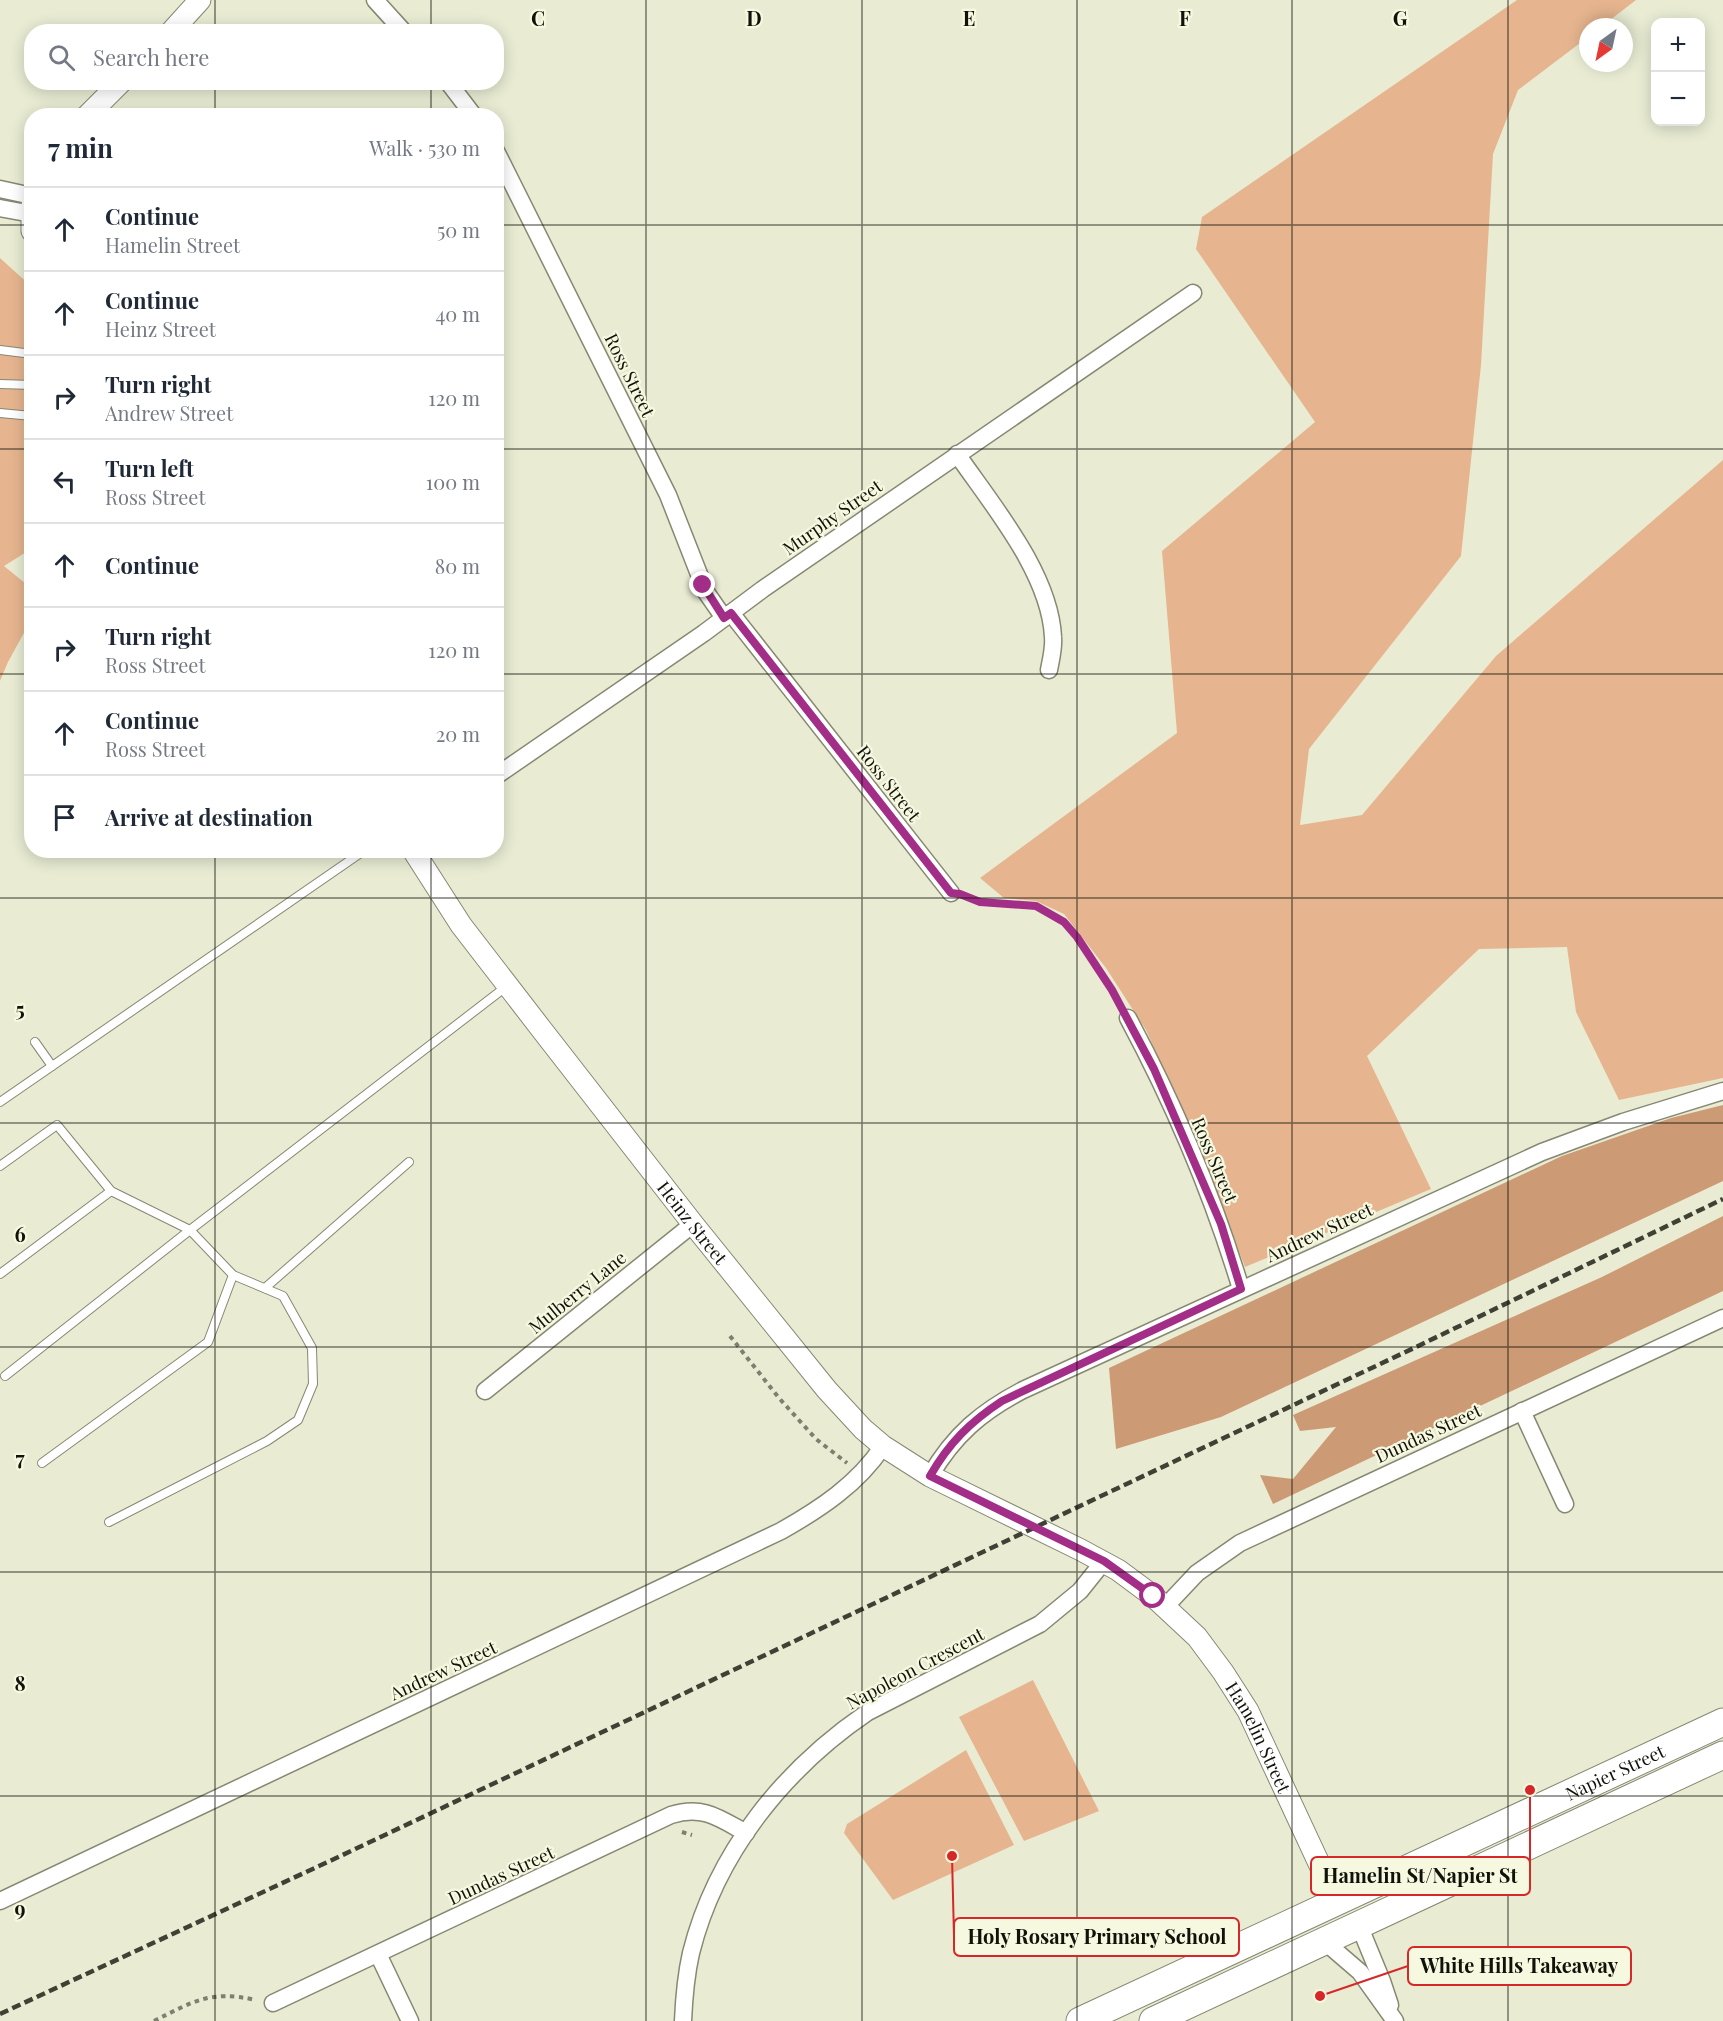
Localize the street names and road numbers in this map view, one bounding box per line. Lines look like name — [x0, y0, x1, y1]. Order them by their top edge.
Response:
street label: Ross Street — [599, 329, 661, 421]
street label: Murphy Street — [778, 473, 887, 560]
street label: Ross Street — [852, 740, 927, 827]
street label: Ross Street — [1186, 1114, 1244, 1207]
street label: Heinz Street — [652, 1176, 733, 1270]
street label: Andrew Street — [1261, 1196, 1377, 1268]
street label: Mulberry Lane — [523, 1245, 631, 1339]
street label: Dundas Street — [1371, 1398, 1486, 1468]
street label: Napoleon Crescent — [842, 1621, 989, 1714]
street label: Andrew Street — [385, 1634, 501, 1706]
street label: Hamelin Street — [1220, 1677, 1297, 1797]
street label: Napier Street — [1562, 1739, 1669, 1806]
street label: Dundas Street — [444, 1840, 559, 1910]

